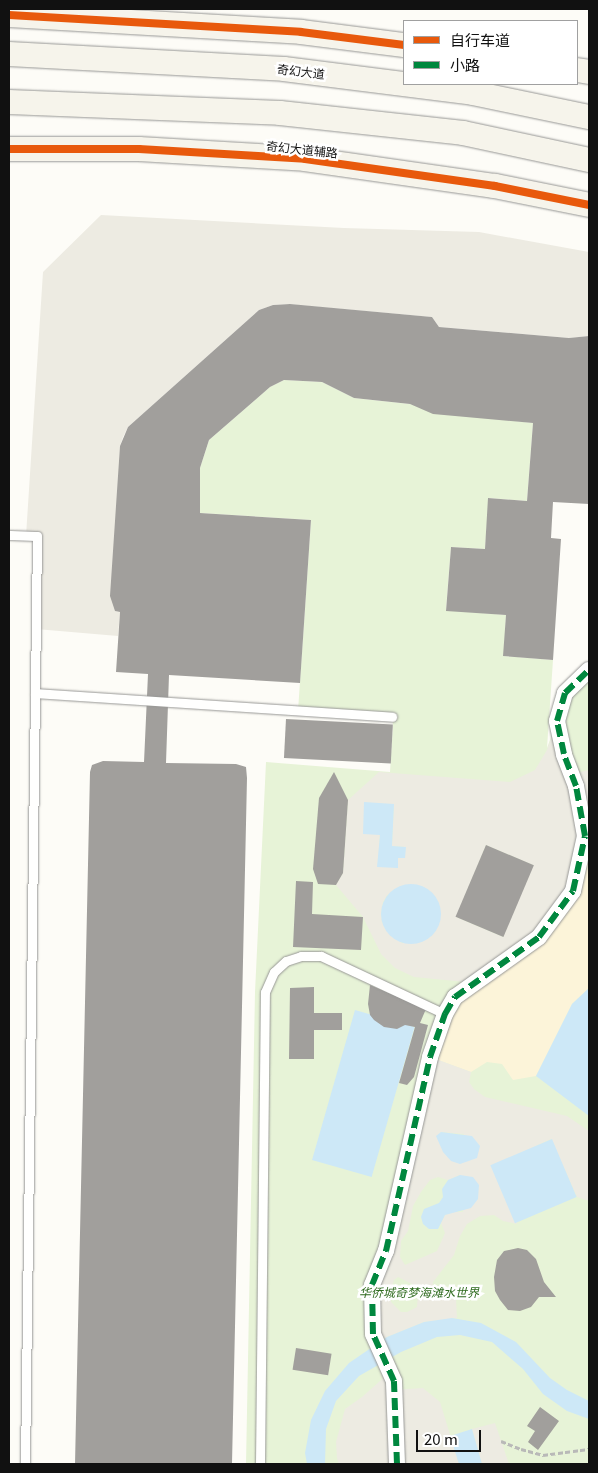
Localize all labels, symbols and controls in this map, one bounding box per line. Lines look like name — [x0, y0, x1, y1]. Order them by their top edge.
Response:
legend — [403, 20, 578, 85]
text: 自行车道 — [450, 29, 510, 50]
text: 小路 — [450, 54, 480, 75]
street label: 奇幻大道 — [276, 61, 326, 81]
street label: 奇幻大道辅路 — [265, 138, 339, 160]
park label: 华侨城奇梦海滩水世界 — [359, 1285, 479, 1299]
scale bar — [418, 1420, 483, 1452]
text: 20 m — [424, 1428, 458, 1449]

